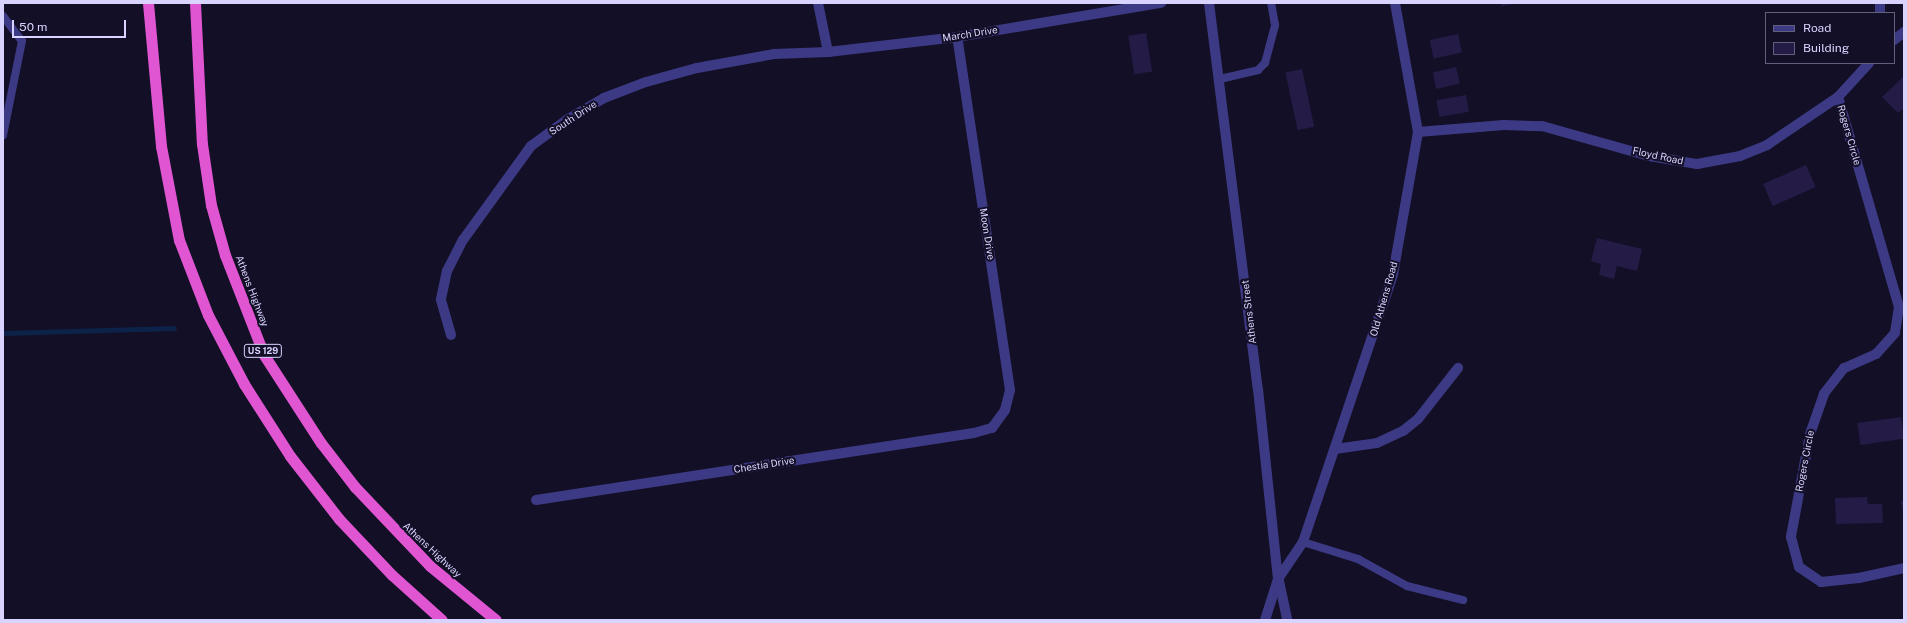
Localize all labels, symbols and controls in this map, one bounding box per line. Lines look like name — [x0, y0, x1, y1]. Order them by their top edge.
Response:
scale bar — [14, 12, 128, 38]
legend — [1765, 12, 1895, 64]
text: 50 m — [19, 20, 47, 34]
text: Road — [1803, 21, 1831, 35]
street label: March Drive — [942, 24, 998, 44]
text: Building — [1803, 41, 1849, 55]
street label: South Drive — [547, 98, 599, 138]
street label: Rogers Circle — [1835, 103, 1863, 167]
street label: Floyd Road — [1632, 145, 1684, 167]
street label: Moon Drive — [977, 207, 997, 261]
street label: Athens Highway — [233, 254, 271, 328]
street label: Old Athens Road — [1368, 260, 1400, 338]
street label: Athens Street — [1239, 279, 1259, 345]
road number: US 129 — [243, 344, 283, 358]
street label: Rogers Circle — [1793, 429, 1817, 493]
street label: Chestia Drive — [733, 454, 795, 476]
street label: Athens Highway — [400, 520, 464, 580]

